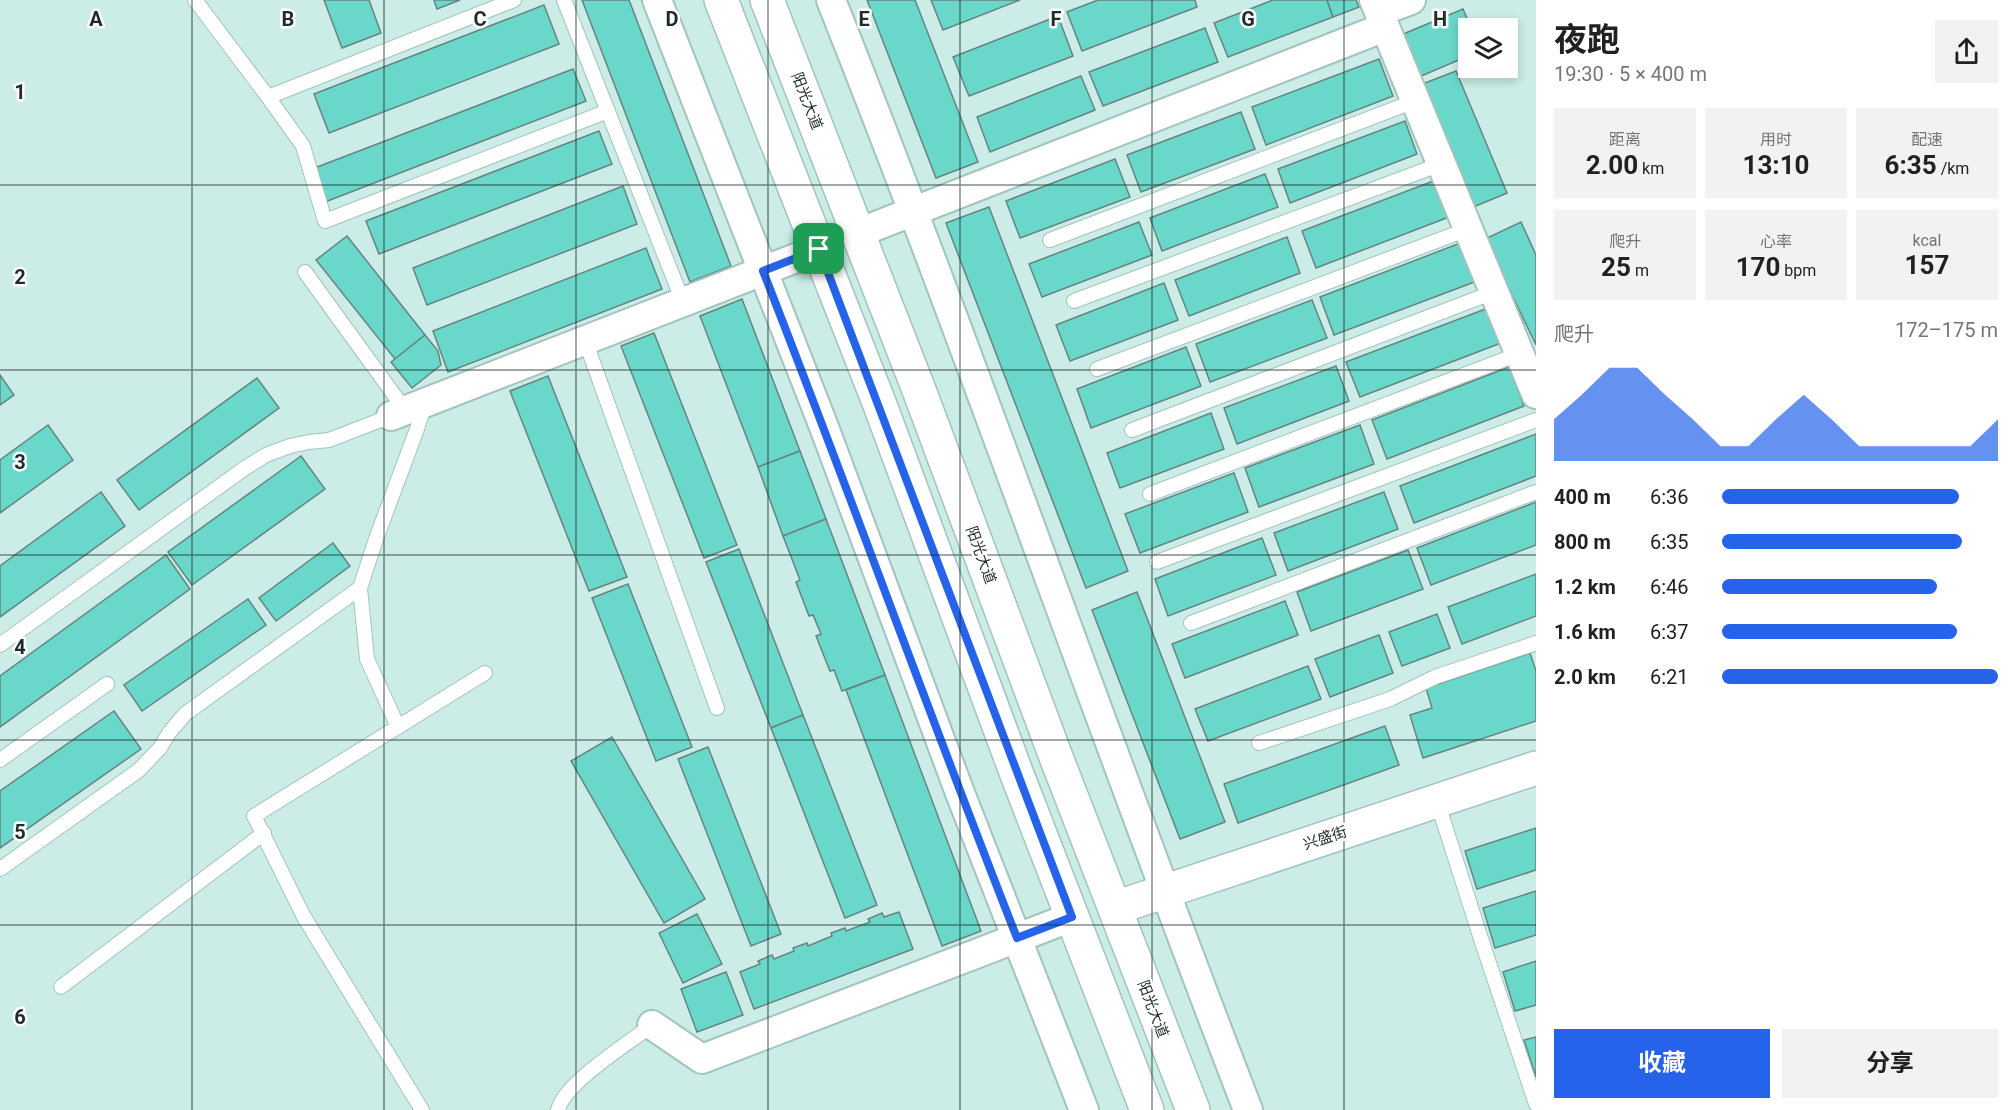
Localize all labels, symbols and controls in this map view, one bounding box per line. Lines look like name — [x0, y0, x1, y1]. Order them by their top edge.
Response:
text: A — [89, 7, 103, 31]
text: B — [282, 7, 294, 31]
text: C — [473, 7, 487, 31]
text: D — [666, 7, 679, 31]
text: E — [858, 7, 870, 31]
text: F — [1051, 7, 1062, 31]
text: G — [1241, 7, 1255, 31]
text: H — [1433, 7, 1447, 31]
map controls — [1458, 18, 1518, 78]
button: layers — [1458, 18, 1518, 78]
text: 夜跑 — [1554, 20, 1620, 59]
button: share — [1935, 20, 1998, 83]
text: 19:30 · 5 × 400 m — [1554, 62, 1707, 86]
street label: 阳光大道 — [788, 70, 826, 132]
text: 1 — [14, 80, 26, 104]
text: 距离 — [1609, 130, 1641, 149]
text: 用时 — [1760, 130, 1792, 149]
text: 配速 — [1911, 130, 1943, 149]
text: 2.00 — [1586, 150, 1638, 180]
text: 13:10 — [1743, 150, 1810, 180]
text: 6:35 — [1885, 150, 1937, 180]
text: km — [1638, 159, 1664, 178]
text: /km — [1937, 159, 1969, 178]
pin — [793, 223, 844, 274]
text: kcal — [1913, 231, 1941, 250]
icon: arrive — [802, 232, 835, 265]
text: 爬升 — [1609, 232, 1641, 251]
text: 心率 — [1760, 232, 1792, 251]
text: 157 — [1905, 250, 1949, 280]
text: 25 — [1601, 252, 1631, 282]
text: 170 — [1736, 252, 1780, 282]
text: m — [1631, 261, 1649, 280]
text: bpm — [1780, 261, 1816, 280]
text: 2 — [14, 265, 26, 289]
text: 172–175 m — [1895, 318, 1998, 342]
text: 爬升 — [1554, 322, 1594, 346]
text: 3 — [14, 450, 26, 474]
text: 400 m — [1554, 485, 1611, 509]
text: 6:36 — [1650, 485, 1689, 509]
street label: 阳光大道 — [962, 524, 1000, 586]
text: 800 m — [1554, 530, 1611, 554]
text: 6:35 — [1650, 530, 1689, 554]
text: 1.2 km — [1554, 575, 1616, 599]
text: 6:46 — [1650, 575, 1689, 599]
text: 1.6 km — [1554, 620, 1616, 644]
text: 6:37 — [1650, 620, 1689, 644]
text: 4 — [14, 635, 26, 659]
text: 2.0 km — [1554, 665, 1616, 689]
text: 6:21 — [1650, 665, 1689, 689]
text: 5 — [14, 820, 26, 844]
street label: 兴盛街 — [1301, 822, 1349, 854]
street label: 阳光大道 — [1134, 978, 1172, 1040]
text: 6 — [14, 1005, 26, 1029]
button: 收藏 — [1554, 1029, 1770, 1098]
button: 分享 — [1782, 1029, 1998, 1098]

